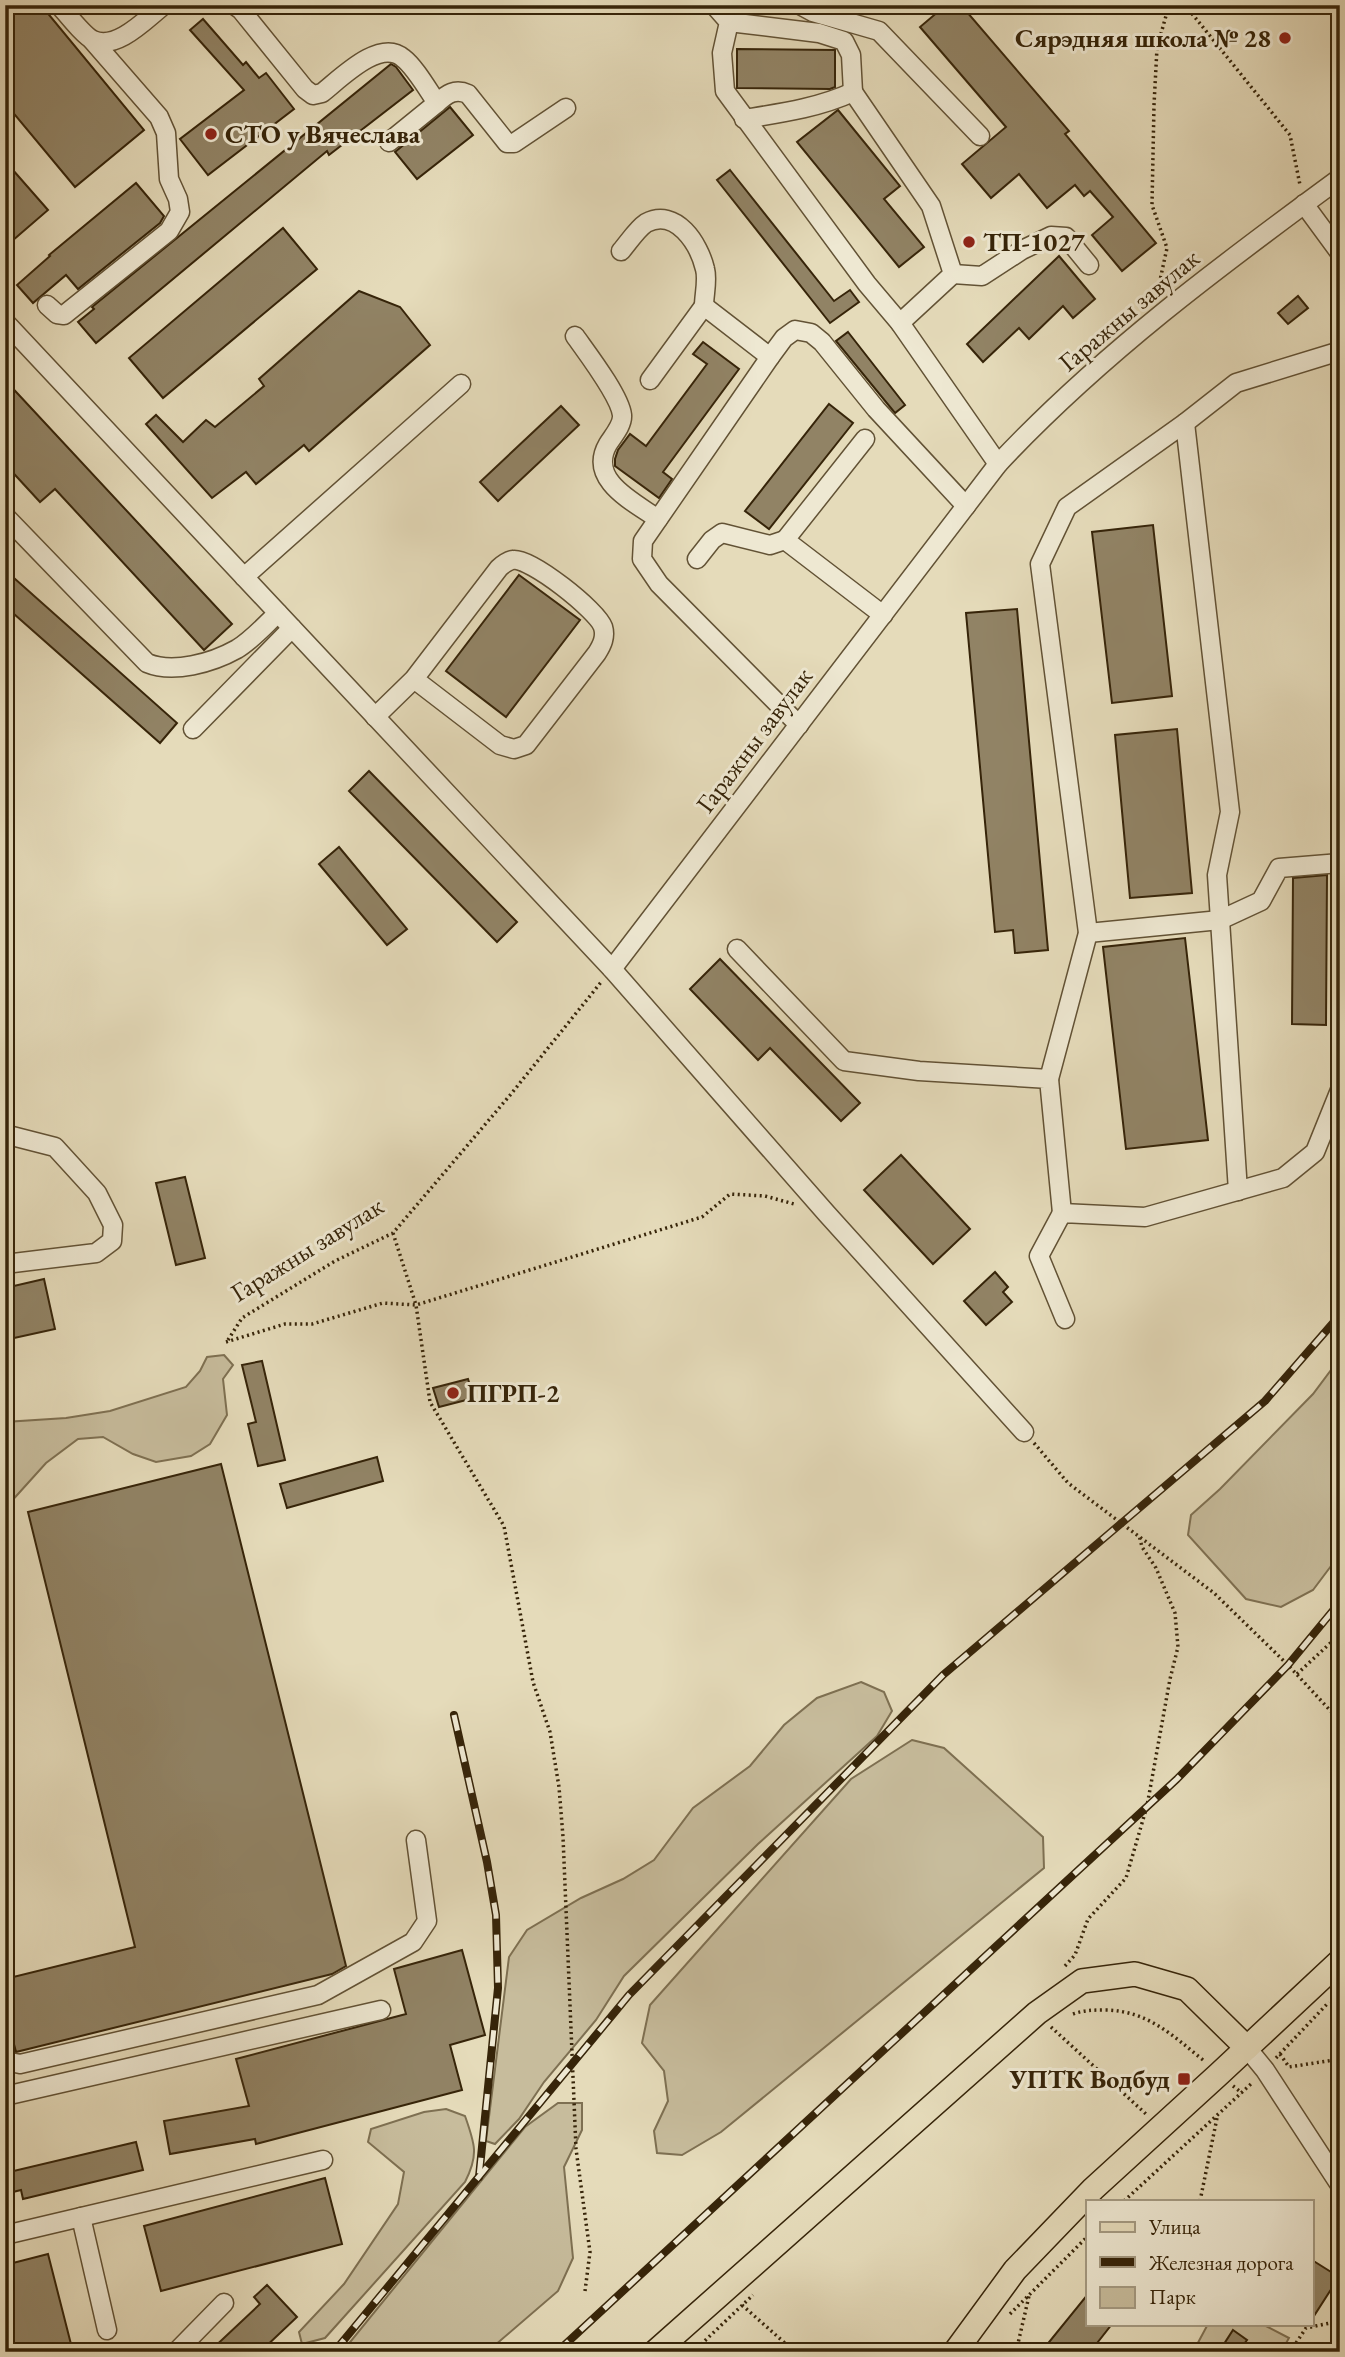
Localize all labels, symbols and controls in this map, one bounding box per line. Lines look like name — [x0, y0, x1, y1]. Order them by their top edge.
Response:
place label: Сярэдняя школа № 28 — [1015, 21, 1271, 55]
marker: Сярэдняя школа № 28 — [1277, 30, 1293, 46]
place label: СТО у Вячеслава — [225, 117, 421, 151]
marker: СТО у Вячеслава — [203, 126, 219, 142]
place label: ТП-1027 — [983, 225, 1085, 259]
marker: ТП-1027 — [961, 234, 977, 250]
street label: Гаражны завулак — [1052, 241, 1207, 379]
street label: Гаражны завулак — [688, 660, 820, 820]
street label: Гаражны завулак — [224, 1188, 390, 1309]
place label: ПГРП-2 — [467, 1376, 560, 1410]
marker: ПГРП-2 — [445, 1385, 461, 1401]
place label: УПТК Водбуд — [1008, 2062, 1170, 2096]
marker: УПТК Водбуд — [1176, 2071, 1192, 2087]
legend — [1086, 2200, 1314, 2326]
text: Улица — [1148, 2213, 1201, 2240]
text: Железная дорога — [1148, 2249, 1294, 2276]
text: Парк — [1149, 2283, 1196, 2310]

